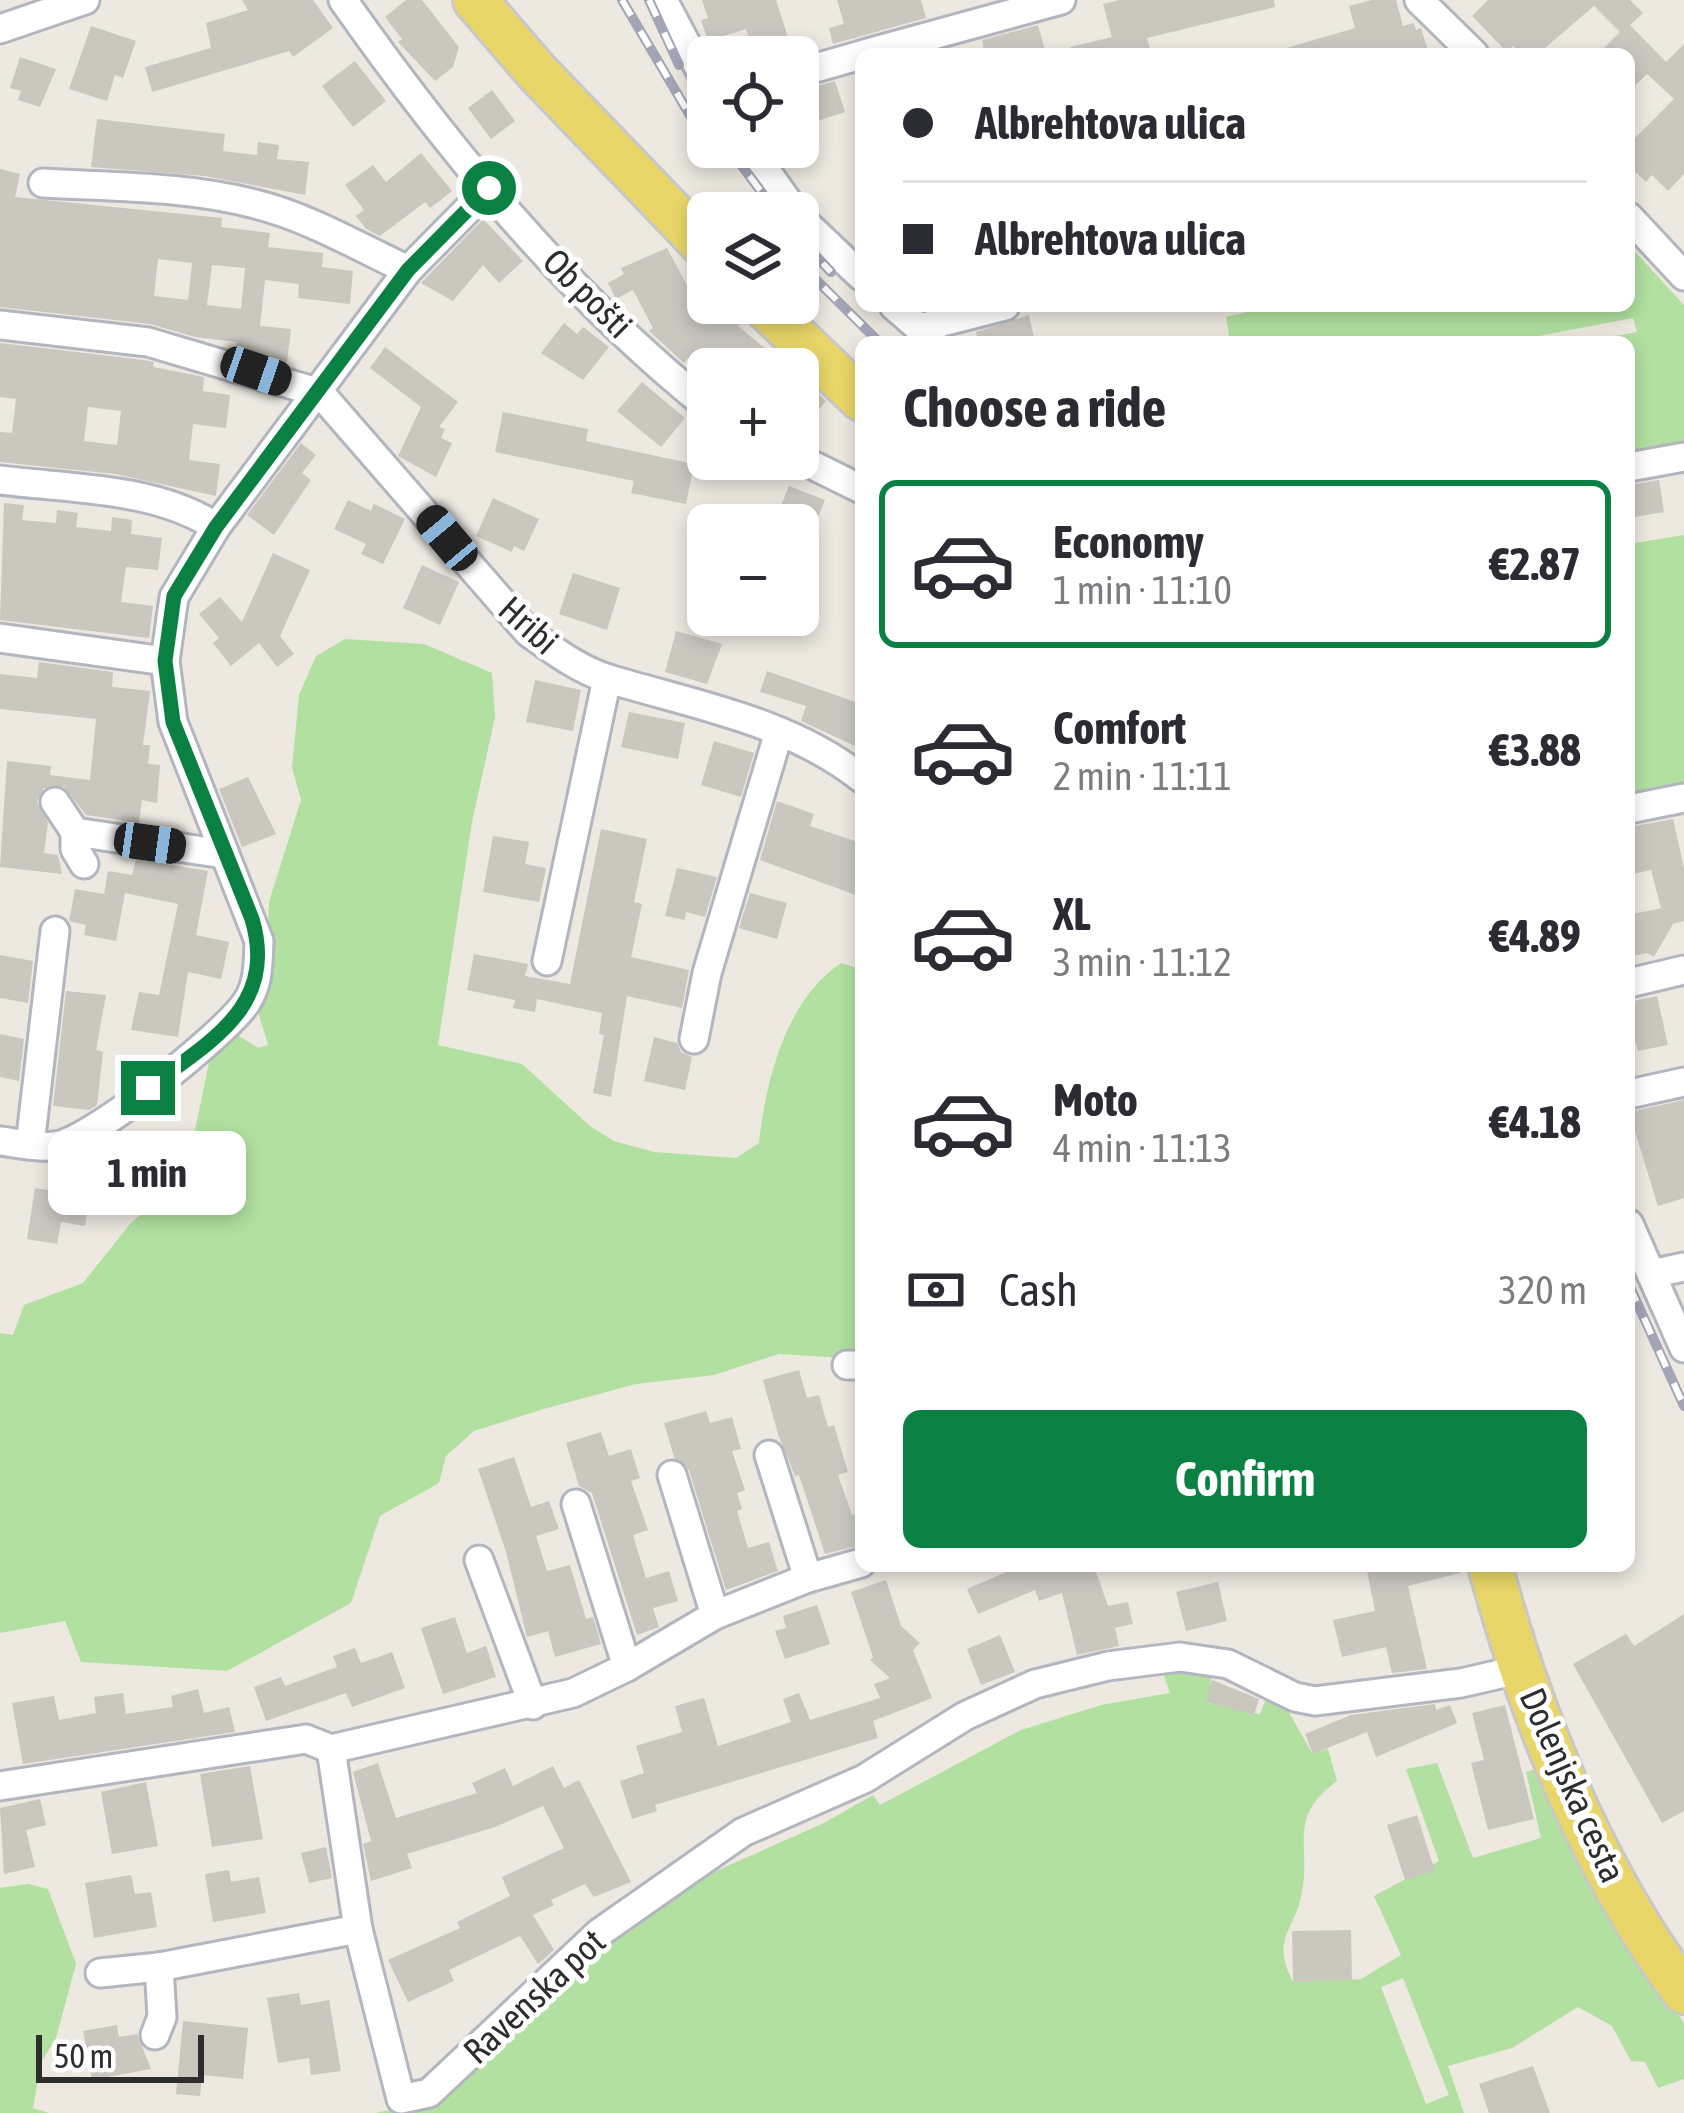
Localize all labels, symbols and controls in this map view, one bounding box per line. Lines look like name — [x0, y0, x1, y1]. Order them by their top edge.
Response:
map controls — [687, 36, 819, 636]
button: locate — [687, 36, 819, 168]
text: Albrehtova ulica — [975, 97, 1246, 149]
route start — [462, 161, 516, 215]
button: layers — [687, 192, 819, 324]
text: Albrehtova ulica — [975, 213, 1246, 265]
street label: Ob pošti — [535, 240, 641, 346]
car — [216, 342, 296, 400]
button: + — [687, 348, 819, 480]
text: Choose a ride — [903, 377, 1166, 438]
car — [410, 499, 484, 577]
button: − — [687, 504, 819, 636]
icon: car — [909, 510, 1017, 618]
text: Economy — [1053, 516, 1204, 568]
text: €2.87 — [1489, 538, 1581, 590]
text: 1 min · 11:10 — [1053, 568, 1232, 612]
street label: Hribi — [491, 588, 567, 662]
icon: car — [909, 696, 1017, 804]
text: Comfort — [1053, 702, 1186, 754]
text: €3.88 — [1489, 724, 1581, 776]
text: 2 min · 11:11 — [1053, 754, 1232, 798]
car — [112, 820, 188, 866]
icon: car — [909, 882, 1017, 990]
text: XL — [1053, 888, 1091, 940]
text: €4.89 — [1489, 910, 1581, 962]
text: 3 min · 11:12 — [1053, 940, 1232, 984]
route end — [121, 1061, 175, 1115]
icon: car — [909, 1068, 1017, 1176]
text: Moto — [1053, 1074, 1138, 1126]
text: €4.18 — [1489, 1096, 1581, 1148]
text: 4 min · 11:13 — [1053, 1126, 1232, 1170]
callout: 1 min — [49, 1130, 247, 1214]
text: 1 min — [107, 1151, 187, 1195]
icon: cash — [903, 1257, 969, 1323]
text: Cash — [999, 1264, 1078, 1316]
text: 320 m — [1499, 1268, 1587, 1312]
button: Confirm — [903, 1410, 1587, 1548]
street label: Dolenjska cesta — [1512, 1681, 1634, 1889]
street label: Ravenska pot — [455, 1920, 613, 2072]
scale bar — [36, 2029, 204, 2082]
text: 50 m — [54, 2037, 113, 2075]

